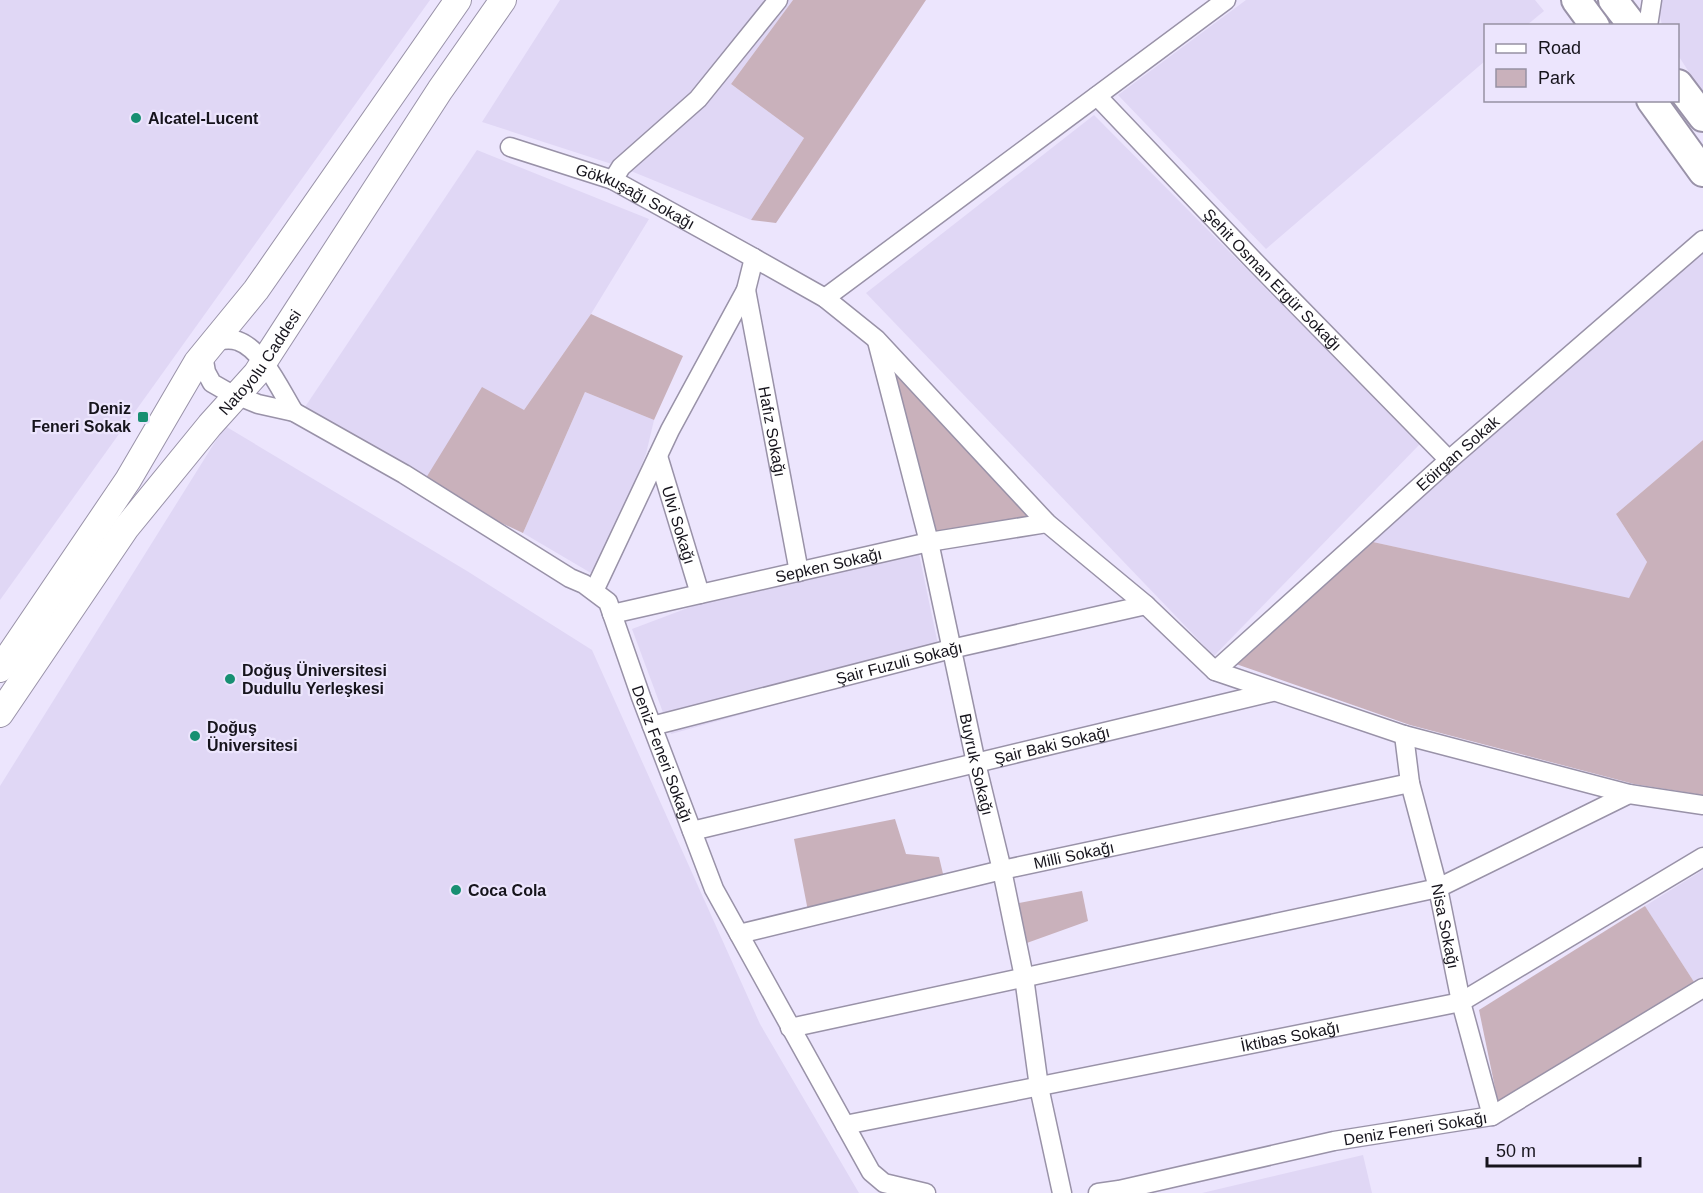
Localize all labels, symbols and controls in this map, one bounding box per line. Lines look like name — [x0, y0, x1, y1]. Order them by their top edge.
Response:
legend — [1484, 24, 1679, 102]
text: Road — [1538, 38, 1581, 58]
text: Park — [1538, 68, 1576, 88]
place label: Alcatel-Lucent — [148, 110, 259, 127]
marker: Alcatel-Lucent — [129, 111, 143, 125]
street label: Gökkuşağı Sokağı — [574, 161, 698, 233]
street label: Şehit Osman Ergür Sokağı — [1200, 205, 1345, 354]
street label: Natoyolu Caddesi — [216, 307, 304, 418]
street label: Hafız Sokağı — [755, 385, 789, 478]
place label: Deniz Feneri Sokak — [31, 400, 131, 435]
marker: Deniz Feneri Sokak — [136, 410, 150, 424]
street label: Eöirgan Sokak — [1413, 412, 1503, 494]
street label: Ulvi Sokağı — [659, 484, 698, 566]
street label: Sepken Sokağı — [774, 545, 883, 586]
street label: Şair Fuzuli Sokağı — [834, 639, 964, 687]
place label: Doğuş Üniversitesi Dudullu Yerleşkesi — [242, 661, 387, 697]
marker: Doğuş Üniversitesi Dudullu Yerleşkesi — [223, 672, 237, 686]
street label: Deniz Feneri Sokağı — [629, 683, 696, 825]
street label: Buyruk Sokağı — [957, 712, 996, 817]
place label: Doğuş Üniversitesi — [207, 719, 298, 754]
street label: Şair Baki Sokağı — [992, 723, 1111, 767]
marker: Doğuş Üniversitesi — [188, 729, 202, 743]
street label: Milli Sokağı — [1032, 838, 1116, 872]
place label: Coca Cola — [468, 882, 546, 899]
street label: Nisa Sokağı — [1428, 882, 1462, 970]
marker: Coca Cola — [449, 883, 463, 897]
street label: İktibas Sokağı — [1239, 1018, 1341, 1055]
street label: Deniz Feneri Sokağı — [1342, 1109, 1488, 1148]
scale bar — [1487, 1130, 1640, 1168]
text: 50 m — [1496, 1141, 1536, 1161]

